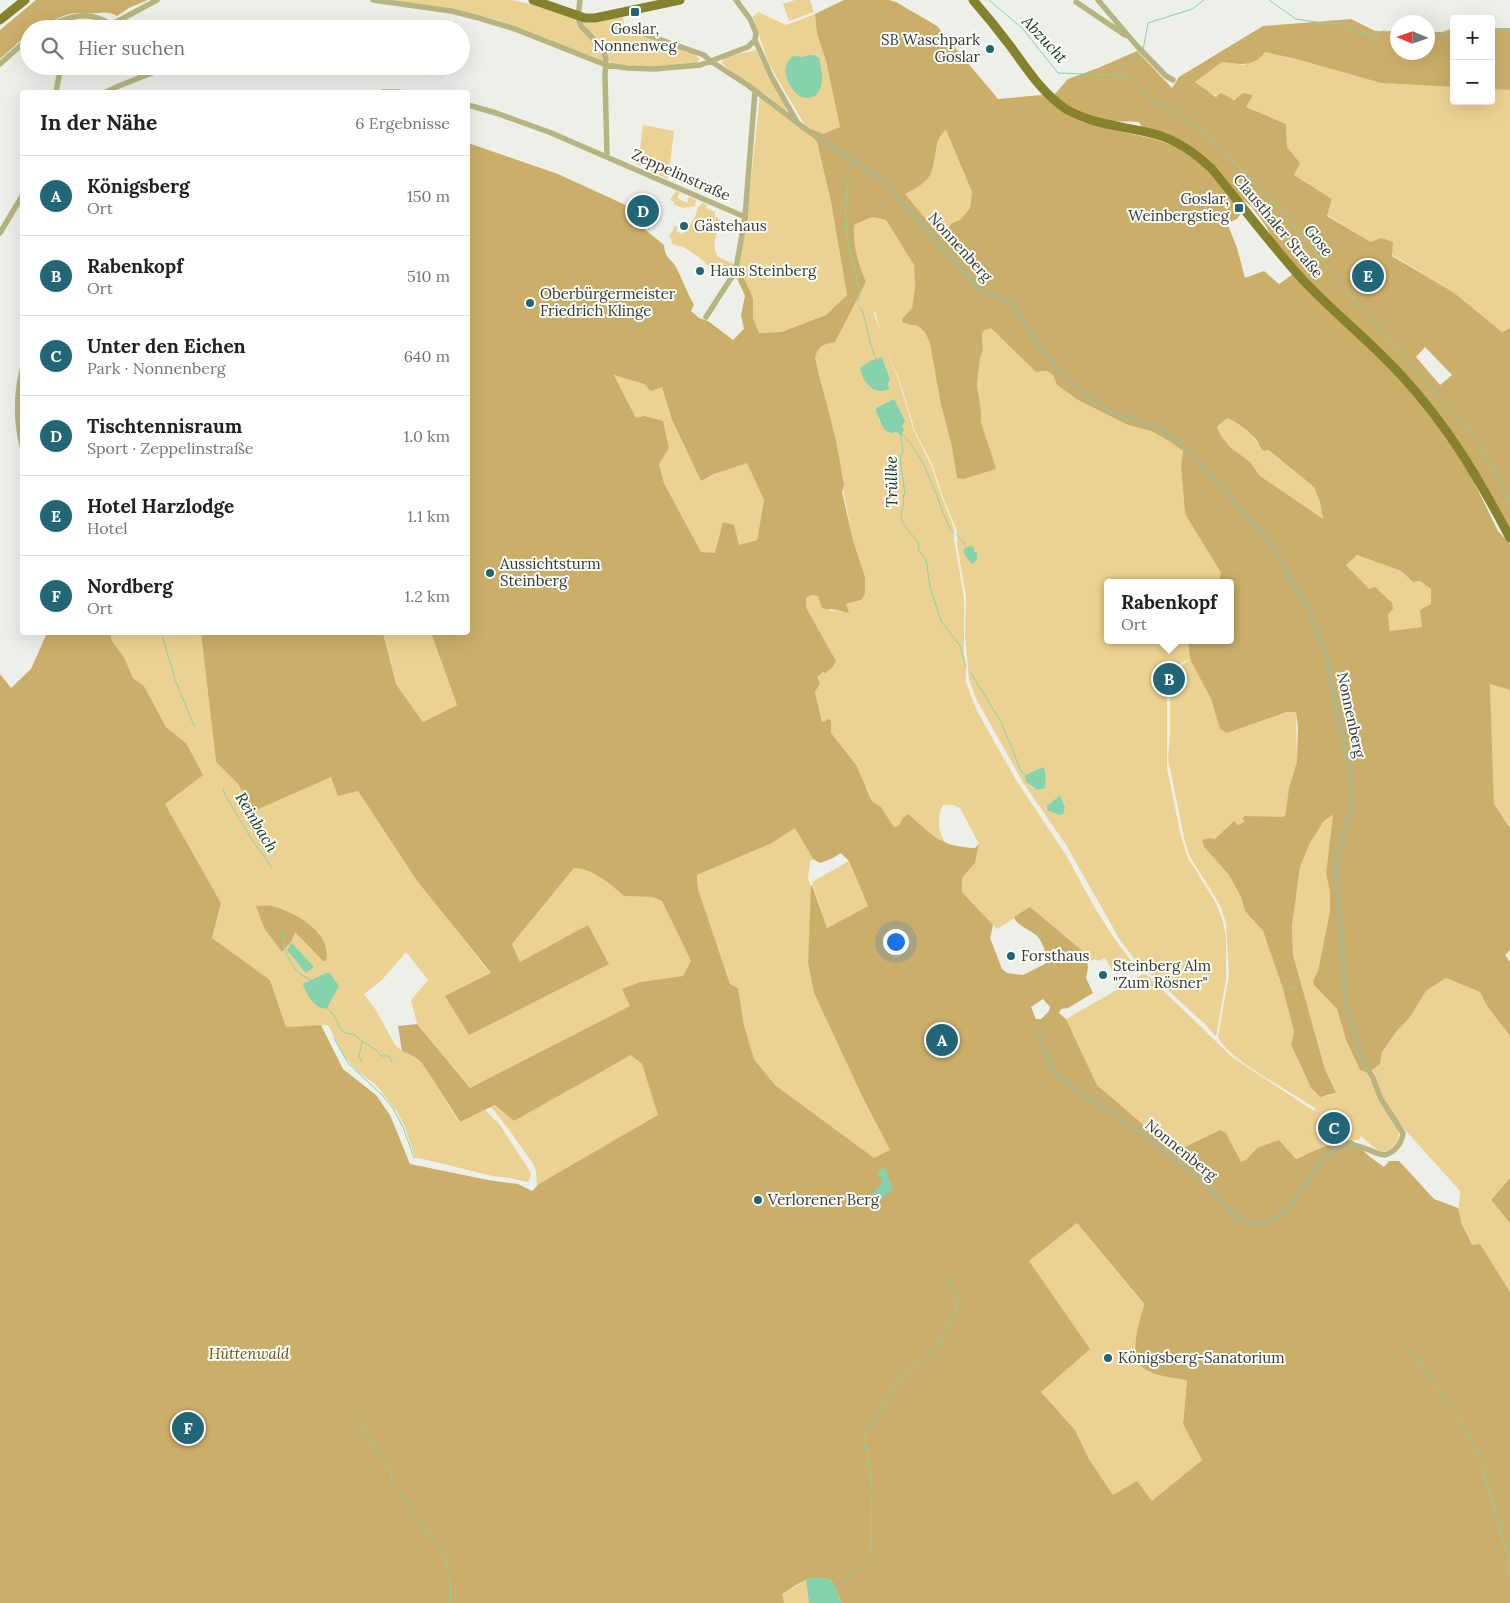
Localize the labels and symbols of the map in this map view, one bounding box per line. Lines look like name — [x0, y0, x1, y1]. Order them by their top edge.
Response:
marker: Goslar, Nonnenweg — [629, 6, 641, 18]
water label: Abzucht — [1017, 10, 1072, 67]
north arrow — [1390, 15, 1435, 60]
place label: Goslar, Nonnenweg — [593, 19, 677, 55]
place label: SB Waschpark Goslar — [881, 30, 981, 66]
marker: SB Waschpark Goslar — [984, 43, 996, 55]
street label: Zeppelinstraße — [629, 144, 733, 205]
street label: Clausthaler Straße — [1229, 170, 1327, 282]
place label: Goslar, Weinbergstieg — [1128, 189, 1230, 225]
pin: D — [627, 192, 659, 230]
marker: Goslar, Weinbergstieg — [1233, 202, 1245, 214]
street label: Nonnenberg — [924, 208, 997, 286]
place label: Gästehaus — [694, 216, 767, 235]
marker: Gästehaus — [678, 220, 690, 232]
water label: Gose — [1300, 220, 1338, 260]
pin: E — [1352, 257, 1384, 295]
place label: Haus Steinberg — [710, 261, 817, 280]
marker: Haus Steinberg — [694, 265, 706, 277]
place label: Oberbürgermeister Friedrich Klinge — [540, 284, 676, 320]
marker: Oberbürgermeister Friedrich Klinge — [524, 297, 536, 309]
water label: Trüllke — [881, 456, 901, 508]
place label: Aussichtsturm Steinberg — [499, 554, 601, 590]
marker: Aussichtsturm Steinberg — [484, 567, 496, 579]
pin: B — [1153, 660, 1185, 698]
street label: Nonnenberg — [1333, 670, 1370, 760]
water label: Reinbach — [231, 788, 283, 856]
your location — [883, 929, 909, 955]
place label: Forsthaus — [1021, 946, 1090, 965]
marker: Forsthaus — [1005, 950, 1017, 962]
place label: Steinberg Alm "Zum Rösner" — [1113, 956, 1211, 992]
marker: Steinberg Alm "Zum Rösner" — [1097, 969, 1109, 981]
pin: A — [926, 1021, 958, 1059]
pin: C — [1318, 1109, 1350, 1147]
street label: Nonnenberg — [1141, 1115, 1222, 1185]
place label: Verlorener Berg — [767, 1190, 880, 1209]
marker: Verlorener Berg — [752, 1194, 764, 1206]
park label: Hüttenwald — [209, 1344, 290, 1363]
place label: Königsberg-Sanatorium — [1118, 1348, 1285, 1367]
marker: Königsberg-Sanatorium — [1102, 1352, 1114, 1364]
pin: F — [172, 1409, 204, 1447]

